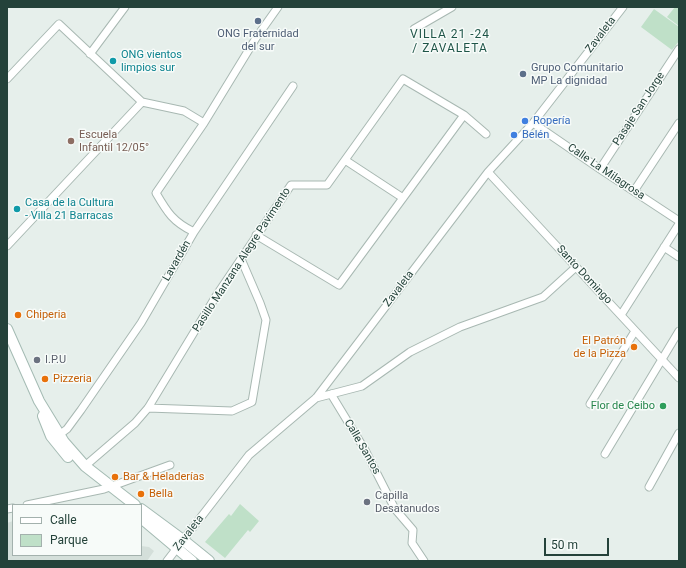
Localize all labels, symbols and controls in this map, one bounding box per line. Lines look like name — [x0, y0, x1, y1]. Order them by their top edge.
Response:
street label: Zavaleta — [583, 14, 619, 56]
marker: ONG Fraternidad del sur — [253, 16, 263, 26]
place label: ONG Fraternidad del sur — [217, 27, 299, 53]
district label: VILLA 21 -24 / ZAVALETA — [410, 28, 490, 56]
place label: ONG vientos limpios sur — [121, 48, 182, 74]
marker: ONG vientos limpios sur — [108, 56, 118, 66]
place label: Grupo Comunitario MP La dignidad — [531, 61, 624, 87]
marker: Grupo Comunitario MP La dignidad — [518, 69, 528, 79]
street label: Pasaje San Jorge — [610, 70, 668, 148]
place label: Ropería — [533, 114, 570, 128]
marker: Ropería — [520, 116, 530, 126]
place label: Escuela Infantil 12/05° — [79, 128, 149, 154]
place label: Belén — [522, 128, 549, 142]
marker: Belén — [509, 130, 519, 140]
marker: Escuela Infantil 12/05° — [66, 136, 76, 146]
street label: Calle La Milagrosa — [565, 141, 647, 203]
street label: Pasillo Manzana Alegre Pavimento — [190, 185, 294, 335]
place label: Casa de la Cultura - Villa 21 Barracas — [25, 196, 114, 222]
marker: Casa de la Cultura - Villa 21 Barracas — [12, 204, 22, 214]
street label: Lavardén — [160, 238, 194, 284]
street label: Santo Domingo — [553, 243, 615, 307]
street label: Zavaleta — [381, 268, 417, 310]
place label: Chiperia — [26, 308, 66, 322]
marker: Chiperia — [13, 310, 23, 320]
place label: El Patrón de la Pizza — [573, 334, 626, 360]
marker: El Patrón de la Pizza — [629, 342, 639, 352]
place label: I.P.U — [45, 353, 66, 367]
marker: I.P.U — [32, 355, 42, 365]
place label: Pizzeria — [53, 372, 92, 386]
marker: Pizzeria — [40, 374, 50, 384]
place label: Flor de Ceibo — [591, 399, 655, 413]
marker: Flor de Ceibo — [658, 401, 668, 411]
street label: Calle Santos — [341, 417, 383, 477]
place label: Bar & Heladerías — [123, 470, 204, 484]
marker: Bar & Heladerías — [110, 472, 120, 482]
place label: Bella — [149, 487, 173, 501]
marker: Bella — [136, 489, 146, 499]
place label: Capilla Desatanudos — [375, 489, 440, 515]
marker: Capilla Desatanudos — [362, 497, 372, 507]
legend — [12, 504, 142, 556]
street label: Zavaleta — [171, 512, 207, 554]
text: Calle — [50, 513, 77, 527]
scale bar — [546, 530, 611, 556]
text: Parque — [50, 533, 88, 547]
text: 50 m — [551, 538, 578, 552]

